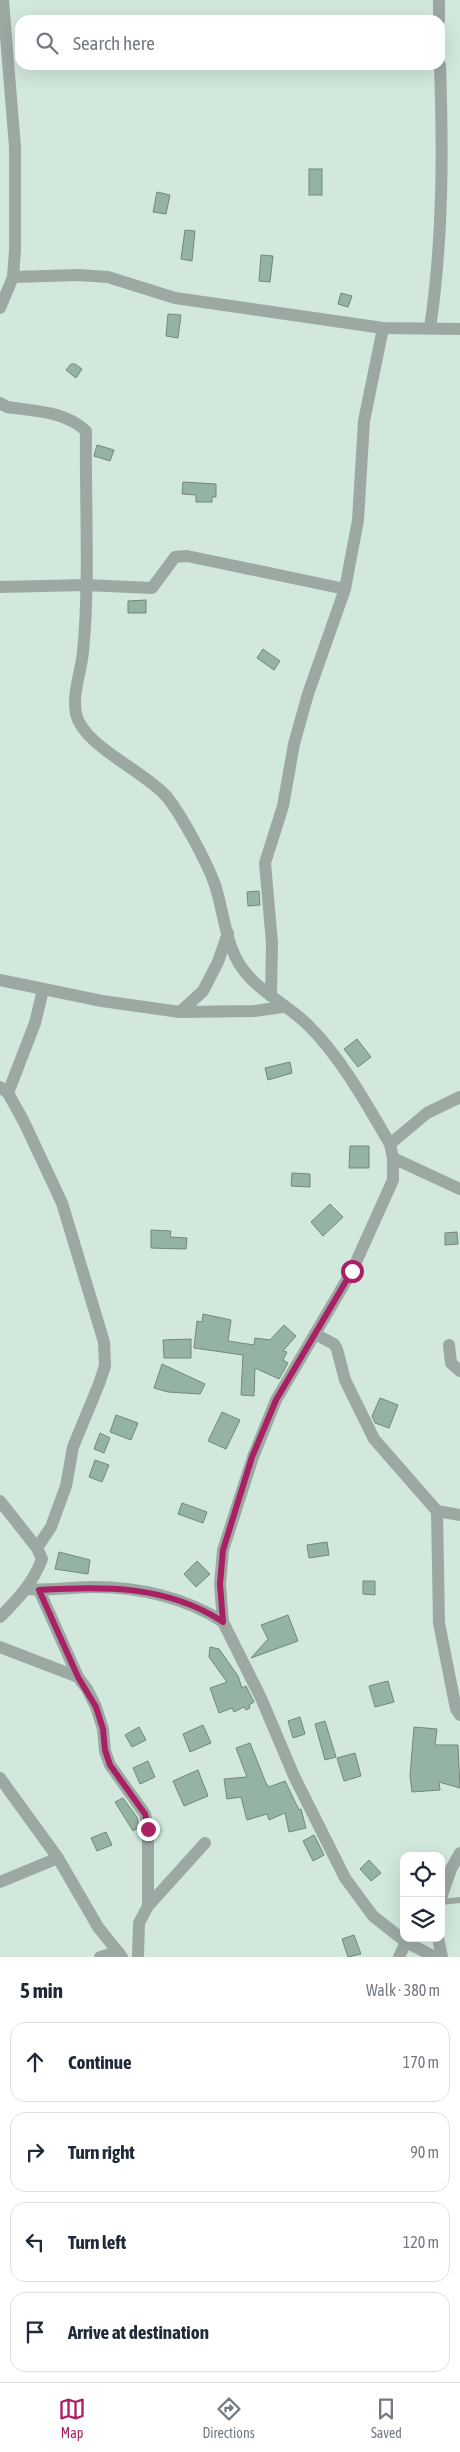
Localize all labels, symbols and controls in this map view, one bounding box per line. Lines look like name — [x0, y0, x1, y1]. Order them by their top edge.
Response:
search box — [15, 15, 445, 70]
icon: search — [33, 29, 61, 57]
text: Search here — [73, 32, 155, 54]
route start — [341, 1260, 364, 1283]
route end — [137, 1818, 160, 1841]
map controls — [400, 1852, 445, 1942]
button: locate — [400, 1852, 445, 1897]
button: layers — [400, 1897, 445, 1942]
text: 5 min — [20, 1978, 63, 2002]
text: Walk · 380 m — [366, 1981, 440, 1999]
icon: ahead — [21, 2048, 49, 2076]
text: Continue — [68, 2051, 132, 2073]
text: 170 m — [403, 2053, 439, 2071]
icon: right — [21, 2138, 49, 2166]
text: Turn right — [68, 2141, 135, 2163]
text: 90 m — [410, 2143, 439, 2161]
icon: left — [21, 2228, 49, 2256]
text: Turn left — [68, 2231, 126, 2253]
text: 120 m — [403, 2233, 439, 2251]
icon: arrive — [21, 2318, 49, 2346]
text: Arrive at destination — [68, 2321, 209, 2343]
tab: Map — [58, 2395, 86, 2441]
tab: Directions — [202, 2395, 255, 2441]
tab: Saved — [371, 2395, 402, 2441]

